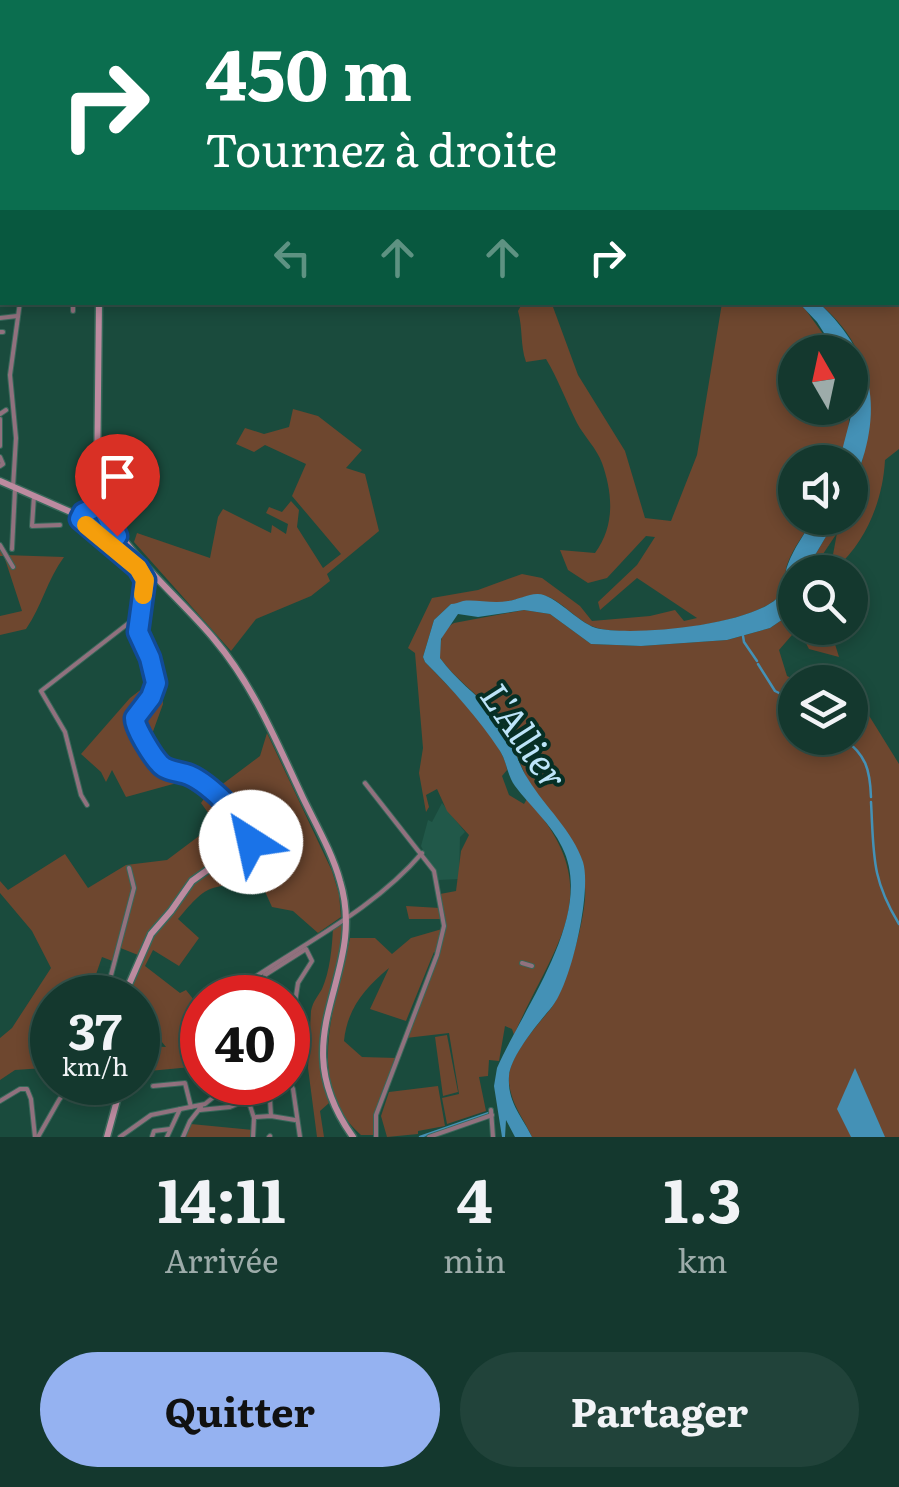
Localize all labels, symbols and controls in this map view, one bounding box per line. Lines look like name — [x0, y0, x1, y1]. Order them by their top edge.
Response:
text: 450 m — [205, 19, 412, 123]
icon: right — [40, 40, 170, 170]
text: Tournez à droite — [205, 114, 557, 181]
icon: left — [265, 230, 320, 285]
icon: ahead — [370, 230, 425, 285]
icon: ahead — [475, 230, 530, 285]
icon: right — [580, 230, 635, 285]
north arrow — [778, 335, 868, 425]
map controls — [778, 335, 868, 755]
pin — [75, 434, 160, 537]
button: sound — [778, 445, 868, 535]
icon: arrive — [90, 449, 145, 504]
button: search — [778, 555, 868, 645]
button: layers — [778, 665, 868, 755]
water label: L'Allier — [469, 670, 583, 800]
position arrow — [199, 790, 303, 894]
speed limit sign: 40 — [180, 975, 310, 1105]
text: 37 — [68, 991, 122, 1065]
text: km/h — [62, 1047, 128, 1084]
text: 14:11 — [157, 1152, 286, 1241]
text: 4 — [456, 1152, 493, 1241]
text: 1.3 — [663, 1152, 742, 1241]
text: Arrivée — [164, 1235, 279, 1283]
text: min — [443, 1235, 506, 1283]
text: km — [677, 1235, 728, 1283]
button: Quitter — [40, 1352, 440, 1467]
button: Partager — [460, 1352, 859, 1467]

